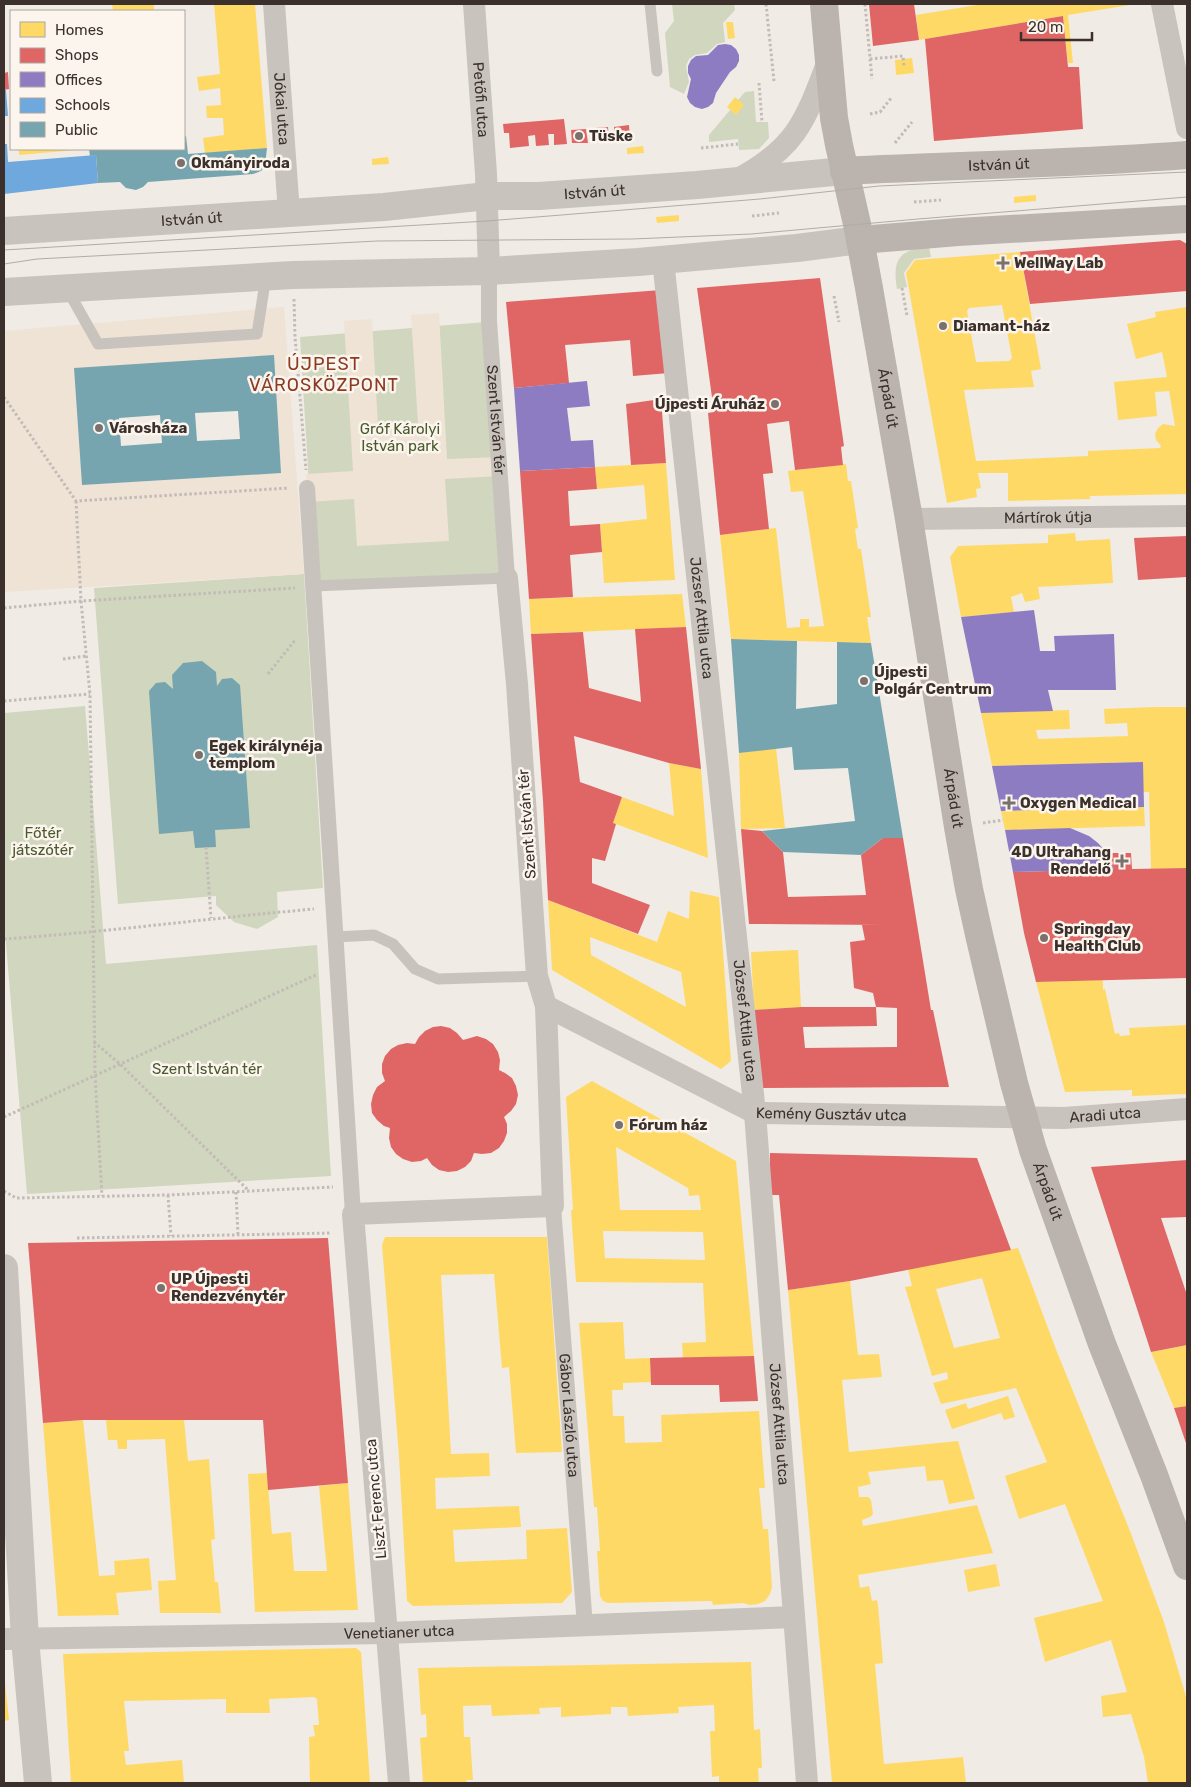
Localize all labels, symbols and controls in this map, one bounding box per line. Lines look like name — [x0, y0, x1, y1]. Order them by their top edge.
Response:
legend — [10, 10, 185, 150]
scale bar — [1021, 10, 1092, 42]
text: 20 m — [1028, 18, 1063, 36]
text: Homes — [55, 21, 104, 39]
text: Shops — [55, 46, 99, 64]
street label: Petőfi utca — [469, 61, 492, 138]
text: Offices — [55, 71, 103, 89]
street label: Jókai utca — [270, 72, 293, 146]
text: Schools — [55, 96, 111, 114]
text: Public — [55, 121, 98, 139]
place label: Tüske — [589, 127, 633, 145]
marker: Tüske — [573, 130, 585, 142]
place label: Okmányiroda — [191, 154, 290, 172]
street label: István út — [968, 155, 1030, 175]
marker: Okmányiroda — [175, 157, 187, 169]
street label: István út — [563, 181, 626, 203]
street label: István út — [160, 208, 223, 230]
place label: WellWay Lab — [1014, 254, 1104, 272]
marker: WellWay Lab — [996, 256, 1010, 270]
place label: Diamant-ház — [953, 317, 1050, 335]
marker: Diamant-ház — [937, 320, 949, 332]
district label: ÚJPEST VÁROSKÖZPONT — [249, 353, 399, 396]
street label: Szent István tér — [483, 364, 509, 476]
street label: Árpád út — [874, 367, 902, 430]
place label: Újpesti Áruház — [655, 395, 765, 413]
marker: Újpesti Áruház — [769, 398, 781, 410]
place label: Városháza — [109, 419, 187, 437]
park label: Gróf Károlyi István park — [360, 420, 440, 455]
marker: Városháza — [93, 422, 105, 434]
street label: Mártírok útja — [1004, 508, 1092, 527]
street label: József Attila utca — [686, 556, 717, 680]
place label: Újpesti Polgár Centrum — [874, 663, 992, 698]
marker: Újpesti Polgár Centrum — [858, 675, 870, 687]
place label: Egek királynéja templom — [209, 737, 323, 772]
marker: Egek királynéja templom — [193, 749, 205, 761]
street label: Árpád út — [940, 767, 967, 829]
street label: Szent István tér — [514, 768, 540, 880]
place label: Oxygen Medical — [1020, 794, 1136, 812]
marker: Oxygen Medical — [1002, 796, 1016, 810]
park label: Főtér játszótér — [11, 824, 74, 859]
place label: 4D Ultrahang Rendelő — [1011, 843, 1111, 878]
marker: 4D Ultrahang Rendelő — [1115, 854, 1129, 868]
place label: Springday Health Club — [1054, 920, 1141, 955]
marker: Springday Health Club — [1038, 932, 1050, 944]
street label: József Attila utca — [730, 959, 761, 1082]
park label: Szent István tér — [152, 1060, 262, 1078]
street label: Aradi utca — [1069, 1103, 1141, 1127]
street label: Kemény Gusztáv utca — [756, 1104, 907, 1124]
place label: Fórum ház — [629, 1116, 708, 1134]
marker: Fórum ház — [613, 1119, 625, 1131]
street label: Árpád út — [1029, 1160, 1066, 1223]
place label: UP Újpesti Rendezvénytér — [171, 1270, 285, 1305]
marker: UP Újpesti Rendezvénytér — [155, 1282, 167, 1294]
street label: Gábor László utca — [555, 1353, 583, 1478]
street label: József Attila utca — [765, 1362, 793, 1486]
street label: Liszt Ferenc utca — [362, 1438, 390, 1560]
street label: Venetianer utca — [343, 1621, 455, 1643]

